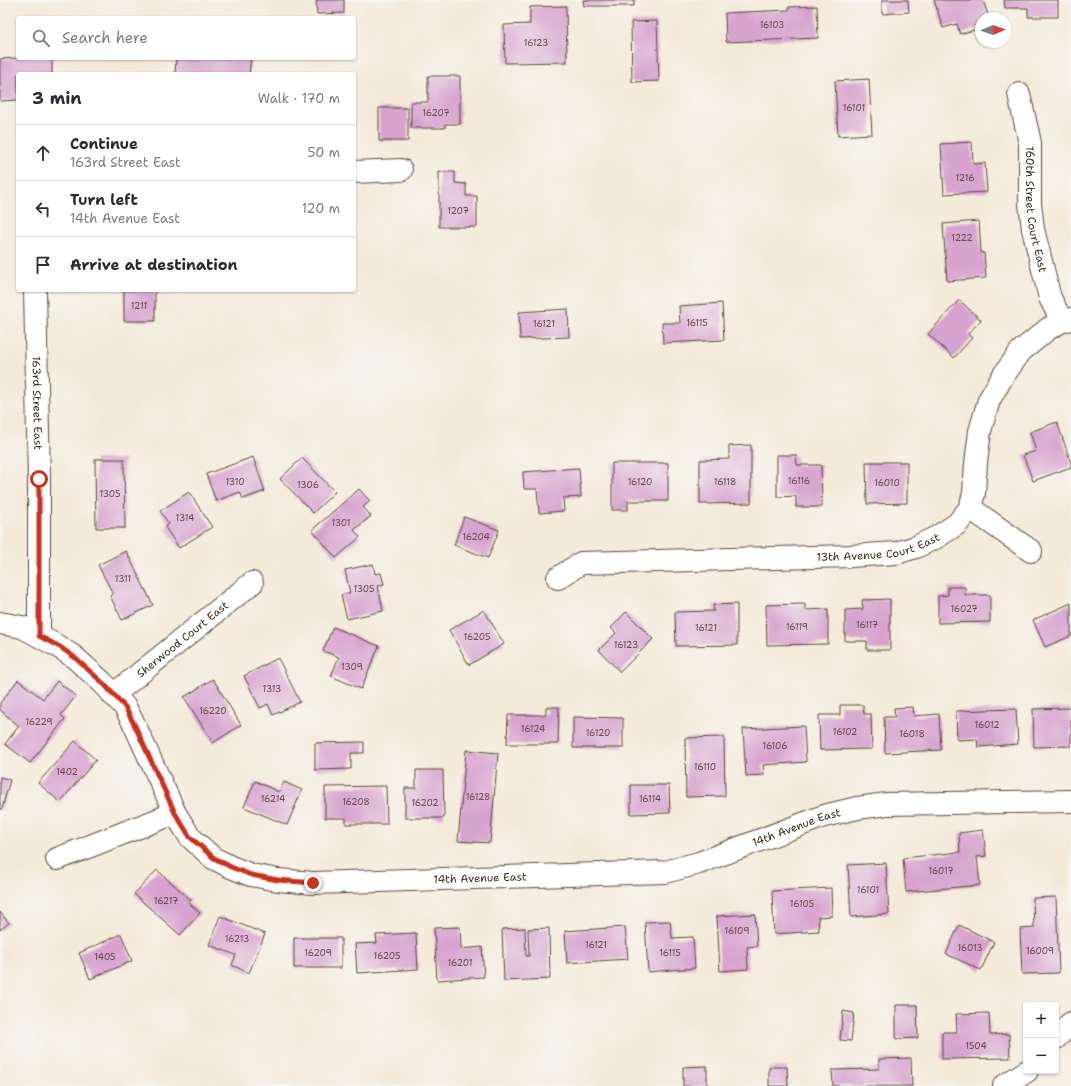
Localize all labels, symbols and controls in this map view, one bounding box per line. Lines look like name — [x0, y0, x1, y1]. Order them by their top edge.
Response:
north arrow — [975, 12, 1011, 48]
search box — [16, 16, 356, 60]
house number: 16103 — [760, 19, 784, 31]
icon: search — [30, 27, 52, 49]
text: Search here — [62, 28, 148, 48]
house number: 16123 — [524, 37, 548, 49]
text: 3 min — [32, 87, 82, 109]
text: Walk · 170 m — [258, 90, 340, 107]
house number: 16101 — [843, 102, 865, 114]
house number: 16207 — [422, 107, 450, 119]
text: Continue — [70, 134, 138, 154]
icon: ahead — [32, 142, 54, 164]
text: 50 m — [307, 144, 340, 161]
street label: 160th Street Court East — [1022, 146, 1050, 274]
text: 163rd Street East — [70, 154, 181, 171]
house number: 1216 — [956, 172, 974, 184]
text: Turn left — [70, 190, 138, 210]
icon: left — [32, 198, 54, 220]
text: 120 m — [302, 200, 340, 217]
house number: 1207 — [447, 205, 469, 217]
text: 14th Avenue East — [70, 210, 180, 227]
house number: 1222 — [951, 232, 973, 244]
icon: arrive — [32, 254, 54, 276]
text: Arrive at destination — [70, 255, 238, 275]
house number: 1211 — [131, 300, 147, 312]
house number: 16115 — [686, 317, 708, 329]
house number: 16121 — [533, 318, 555, 330]
street label: 163rd Street East — [28, 356, 45, 450]
route start — [30, 470, 48, 488]
house number: 16116 — [788, 475, 810, 487]
house number: 1310 — [226, 476, 244, 488]
house number: 16120 — [628, 476, 652, 488]
house number: 16118 — [714, 476, 736, 488]
house number: 16010 — [874, 477, 900, 489]
house number: 1306 — [297, 479, 319, 491]
house number: 1305 — [99, 488, 121, 500]
house number: 1314 — [176, 512, 194, 524]
house number: 1301 — [331, 517, 351, 529]
street label: 13th Avenue Court East — [816, 530, 943, 565]
house number: 16204 — [462, 531, 490, 543]
house number: 1311 — [115, 573, 131, 585]
house number: 1305 — [353, 583, 375, 595]
street label: Sherwood Court East — [134, 598, 232, 681]
house number: 16027 — [950, 603, 978, 615]
house number: 16117 — [856, 619, 878, 631]
house number: 16119 — [786, 621, 808, 633]
house number: 16121 — [695, 622, 717, 634]
house number: 16205 — [464, 631, 490, 643]
house number: 16123 — [614, 639, 638, 651]
house number: 1309 — [341, 661, 363, 673]
house number: 1313 — [263, 683, 281, 695]
house number: 16220 — [199, 705, 227, 717]
house number: 16229 — [25, 716, 53, 728]
house number: 16012 — [974, 719, 1000, 731]
house number: 16124 — [521, 723, 545, 735]
house number: 16102 — [833, 726, 857, 738]
house number: 16120 — [586, 727, 610, 739]
house number: 16018 — [899, 728, 925, 740]
house number: 16106 — [762, 740, 788, 752]
house number: 16110 — [694, 761, 716, 773]
house number: 1402 — [56, 766, 78, 778]
house number: 16128 — [466, 791, 490, 803]
house number: 16214 — [261, 793, 285, 805]
house number: 16114 — [639, 793, 661, 805]
house number: 16208 — [342, 796, 370, 808]
house number: 16202 — [411, 797, 439, 809]
street label: 14th Avenue East — [750, 805, 842, 850]
house number: 16017 — [928, 865, 954, 877]
street label: 14th Avenue East — [433, 869, 527, 887]
route end — [304, 874, 322, 892]
house number: 16101 — [857, 884, 879, 896]
house number: 16217 — [154, 895, 178, 907]
house number: 16105 — [790, 898, 814, 910]
house number: 16109 — [725, 925, 749, 937]
house number: 16213 — [225, 933, 249, 945]
house number: 16121 — [585, 939, 607, 951]
house number: 16013 — [957, 942, 983, 954]
house number: 16009 — [1026, 945, 1054, 957]
house number: 16209 — [304, 947, 332, 959]
house number: 16115 — [659, 947, 681, 959]
house number: 16205 — [374, 950, 400, 962]
house number: 1405 — [94, 951, 116, 963]
house number: 16201 — [448, 957, 472, 969]
map controls — [1023, 1002, 1059, 1074]
button: + — [1023, 1002, 1059, 1038]
button: − — [1023, 1038, 1059, 1074]
house number: 1504 — [965, 1040, 987, 1052]

